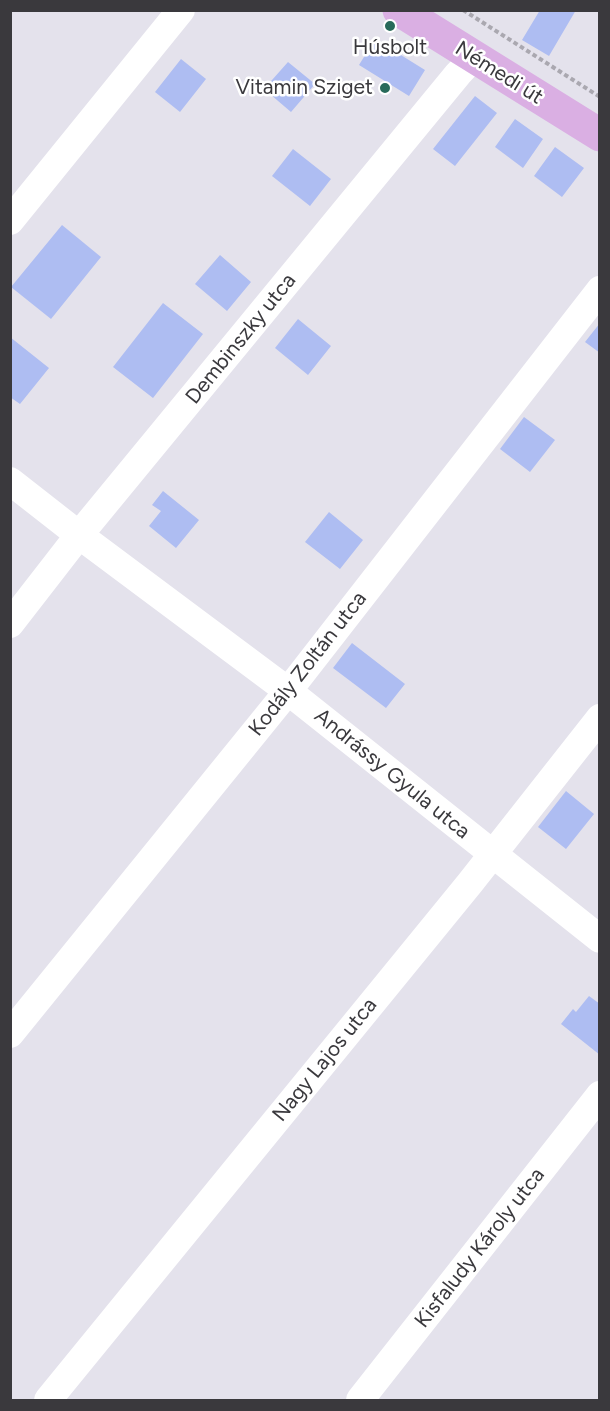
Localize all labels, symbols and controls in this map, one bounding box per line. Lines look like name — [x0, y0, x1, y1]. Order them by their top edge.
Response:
marker: Húsbolt — [383, 19, 397, 33]
place label: Húsbolt — [353, 35, 427, 61]
street label: Némedi út — [450, 36, 548, 110]
place label: Vitamin Sziget — [236, 75, 373, 101]
marker: Vitamin Sziget — [378, 81, 392, 95]
street label: Dembinszky utca — [181, 269, 301, 409]
street label: Kodály Zoltán utca — [244, 587, 372, 741]
street label: Andrássy Gyula utca — [309, 704, 475, 844]
street label: Nagy Lajos utca — [267, 993, 383, 1127]
street label: Kisfaludy Károly utca — [410, 1163, 550, 1333]

